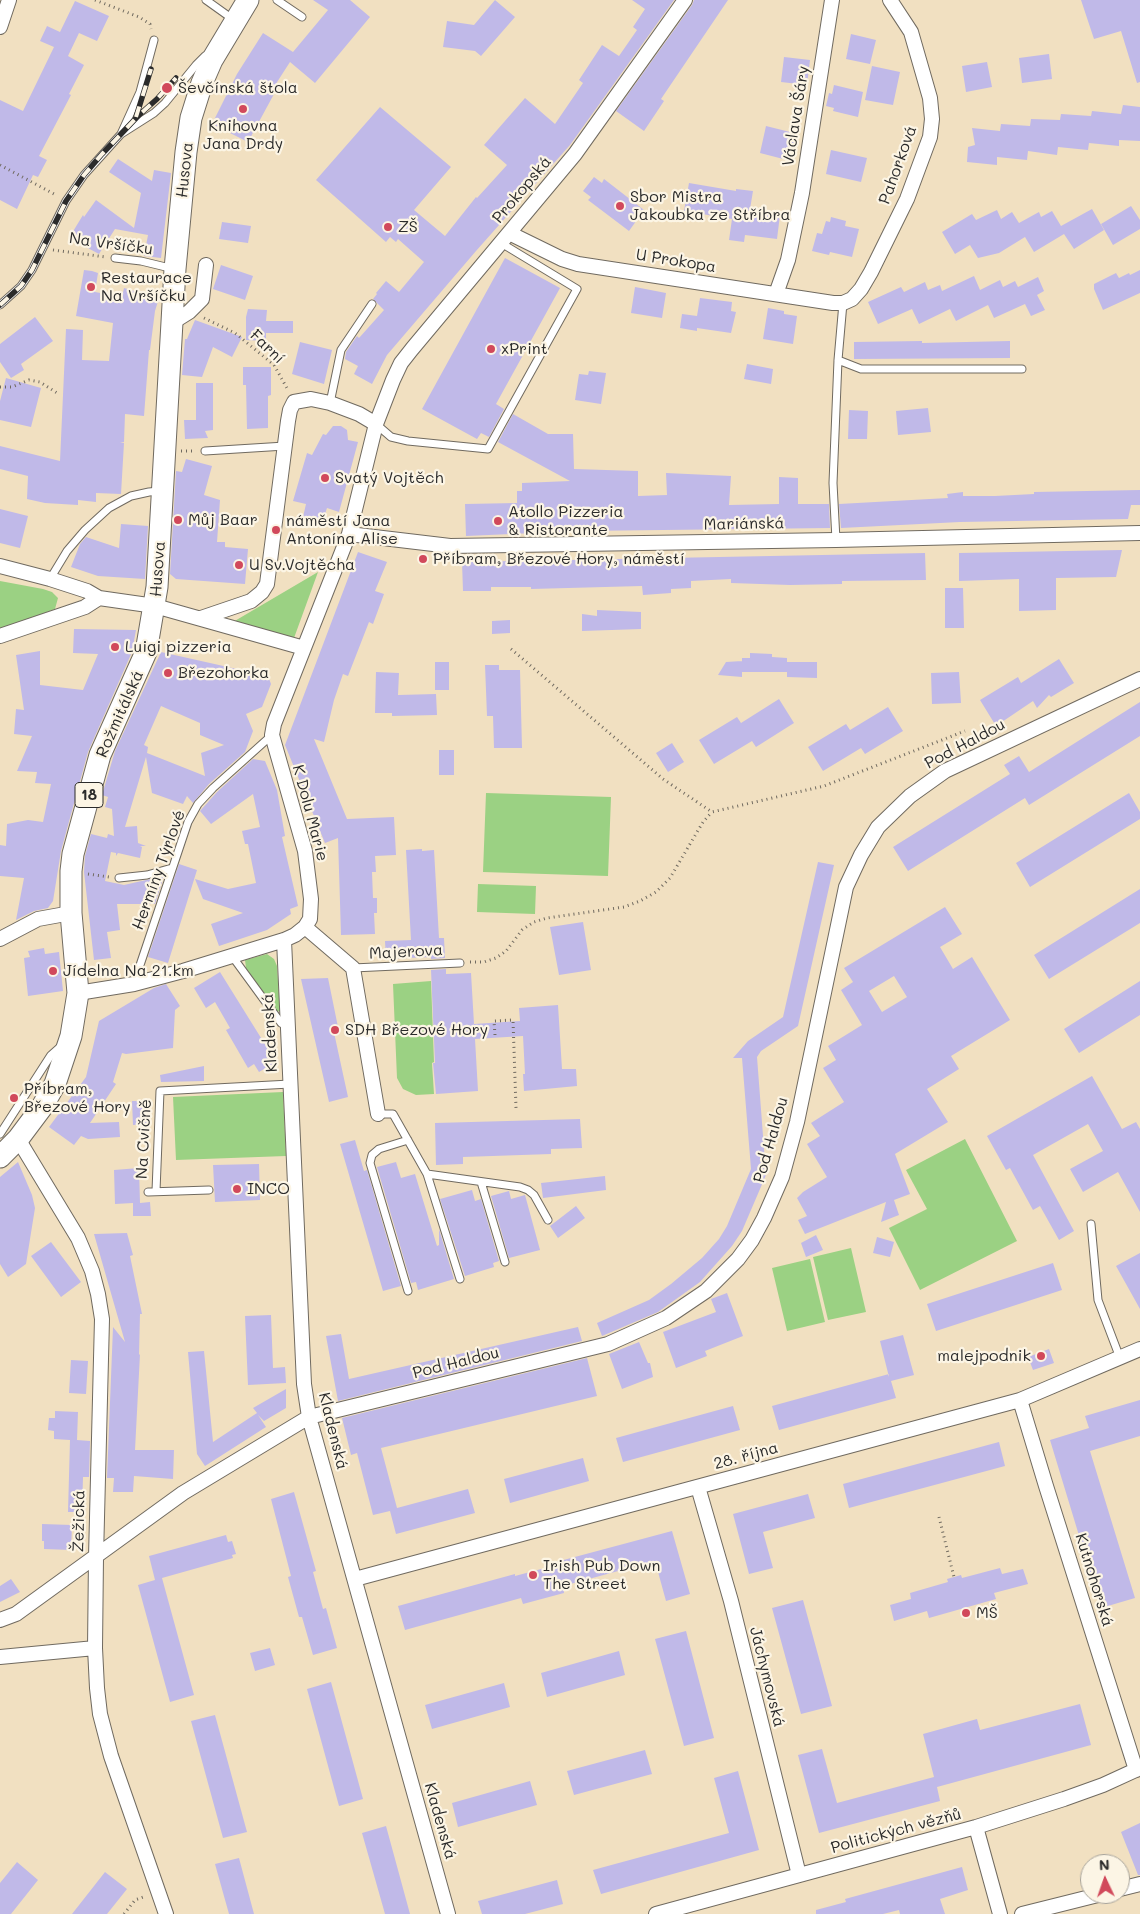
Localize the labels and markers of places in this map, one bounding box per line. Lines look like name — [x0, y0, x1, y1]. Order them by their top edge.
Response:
place label: Ševčínská štola — [178, 78, 298, 98]
marker: Ševčínská štola — [160, 81, 174, 95]
marker: Knihovna Jana Drdy — [237, 103, 249, 115]
place label: Knihovna Jana Drdy — [203, 116, 283, 154]
place label: Sbor Mistra Jakoubka ze Stříbra — [630, 187, 790, 225]
marker: Sbor Mistra Jakoubka ze Stříbra — [614, 200, 626, 212]
place label: ZŠ — [398, 217, 418, 237]
marker: ZŠ — [382, 221, 394, 233]
place label: Restaurace Na Vršíčku — [101, 268, 192, 306]
marker: Restaurace Na Vršíčku — [85, 281, 97, 293]
place label: xPrint — [501, 339, 548, 359]
marker: xPrint — [485, 343, 497, 355]
place label: Svatý Vojtěch — [335, 468, 443, 488]
marker: Svatý Vojtěch — [319, 472, 331, 484]
place label: Atollo Pizzeria & Ristorante — [508, 502, 624, 540]
place label: Můj Baar — [188, 510, 258, 530]
place label: náměstí Jana Antonína Alise — [286, 511, 398, 549]
marker: Můj Baar — [172, 514, 184, 526]
marker: Atollo Pizzeria & Ristorante — [492, 515, 504, 527]
marker: náměstí Jana Antonína Alise — [270, 524, 282, 536]
place label: Příbram, Březové Hory, náměstí — [433, 549, 685, 569]
marker: Příbram, Březové Hory, náměstí — [417, 553, 429, 565]
place label: U Sv.Vojtěcha — [249, 555, 355, 575]
marker: U Sv.Vojtěcha — [233, 559, 245, 571]
place label: Luigi pizzeria — [125, 637, 232, 657]
marker: Luigi pizzeria — [109, 641, 121, 653]
place label: Březohorka — [178, 663, 269, 683]
marker: Březohorka — [162, 667, 174, 679]
place label: Jídelna Na 21.km — [63, 961, 194, 981]
marker: Jídelna Na 21.km — [47, 965, 59, 977]
place label: SDH Březové Hory — [345, 1020, 488, 1040]
marker: SDH Březové Hory — [329, 1024, 341, 1036]
place label: Příbram, Březové Hory — [24, 1079, 131, 1117]
marker: Příbram, Březové Hory — [8, 1092, 20, 1104]
place label: INCO — [247, 1179, 290, 1199]
marker: INCO — [231, 1183, 243, 1195]
place label: malejpodnik — [937, 1346, 1031, 1366]
marker: malejpodnik — [1035, 1350, 1047, 1362]
place label: Irish Pub Down The Street — [543, 1556, 660, 1594]
marker: Irish Pub Down The Street — [527, 1569, 539, 1581]
place label: MŠ — [976, 1603, 998, 1623]
marker: MŠ — [960, 1607, 972, 1619]

